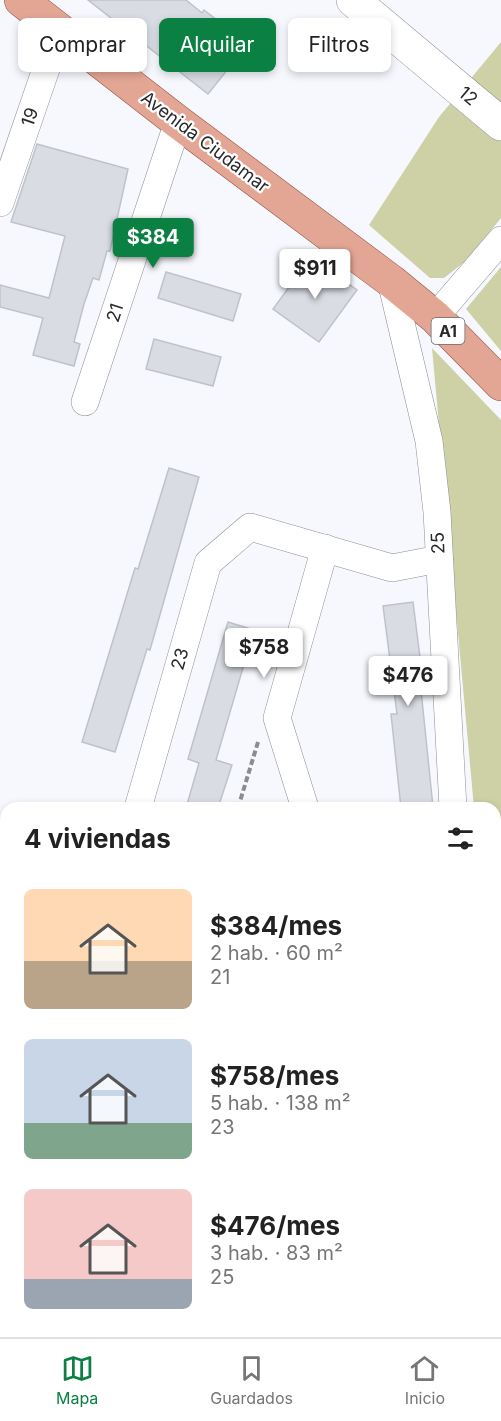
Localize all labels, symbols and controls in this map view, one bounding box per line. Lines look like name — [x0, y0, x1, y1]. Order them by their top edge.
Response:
chip: Comprar — [18, 18, 147, 72]
chip: Alquilar — [159, 18, 276, 72]
chip: Filtros — [288, 18, 391, 72]
street label: 12 — [455, 82, 482, 110]
street label: Avenida Ciudamar — [137, 87, 274, 197]
street label: 19 — [17, 105, 42, 129]
pin: $384 — [117, 218, 189, 269]
text: $384 — [127, 225, 179, 249]
pin: $911 — [279, 249, 351, 300]
text: $911 — [293, 256, 337, 280]
street label: 21 — [102, 301, 127, 325]
road number: A1 — [432, 318, 464, 344]
street label: 25 — [427, 532, 448, 554]
pin: $758 — [228, 628, 300, 679]
text: $758 — [239, 635, 289, 659]
street label: 23 — [166, 645, 193, 672]
pin: $476 — [372, 656, 444, 707]
text: $476 — [383, 663, 433, 687]
icon: filters — [444, 822, 477, 855]
text: 4 viviendas — [24, 823, 171, 854]
text: $384/mes — [210, 910, 342, 941]
icon: home — [72, 913, 144, 985]
text: 2 hab. · 60 m² — [210, 941, 343, 965]
text: 21 — [210, 965, 230, 989]
text: $758/mes — [210, 1060, 339, 1091]
icon: home — [72, 1063, 144, 1135]
text: 5 hab. · 138 m² — [210, 1091, 351, 1115]
text: 23 — [210, 1115, 235, 1139]
text: $476/mes — [210, 1210, 340, 1241]
icon: home — [72, 1213, 144, 1285]
text: 3 hab. · 83 m² — [210, 1241, 343, 1265]
text: 25 — [210, 1265, 234, 1289]
tab: Mapa — [56, 1352, 98, 1408]
tab: Guardados — [210, 1352, 293, 1408]
tab: Inicio — [405, 1352, 445, 1408]

